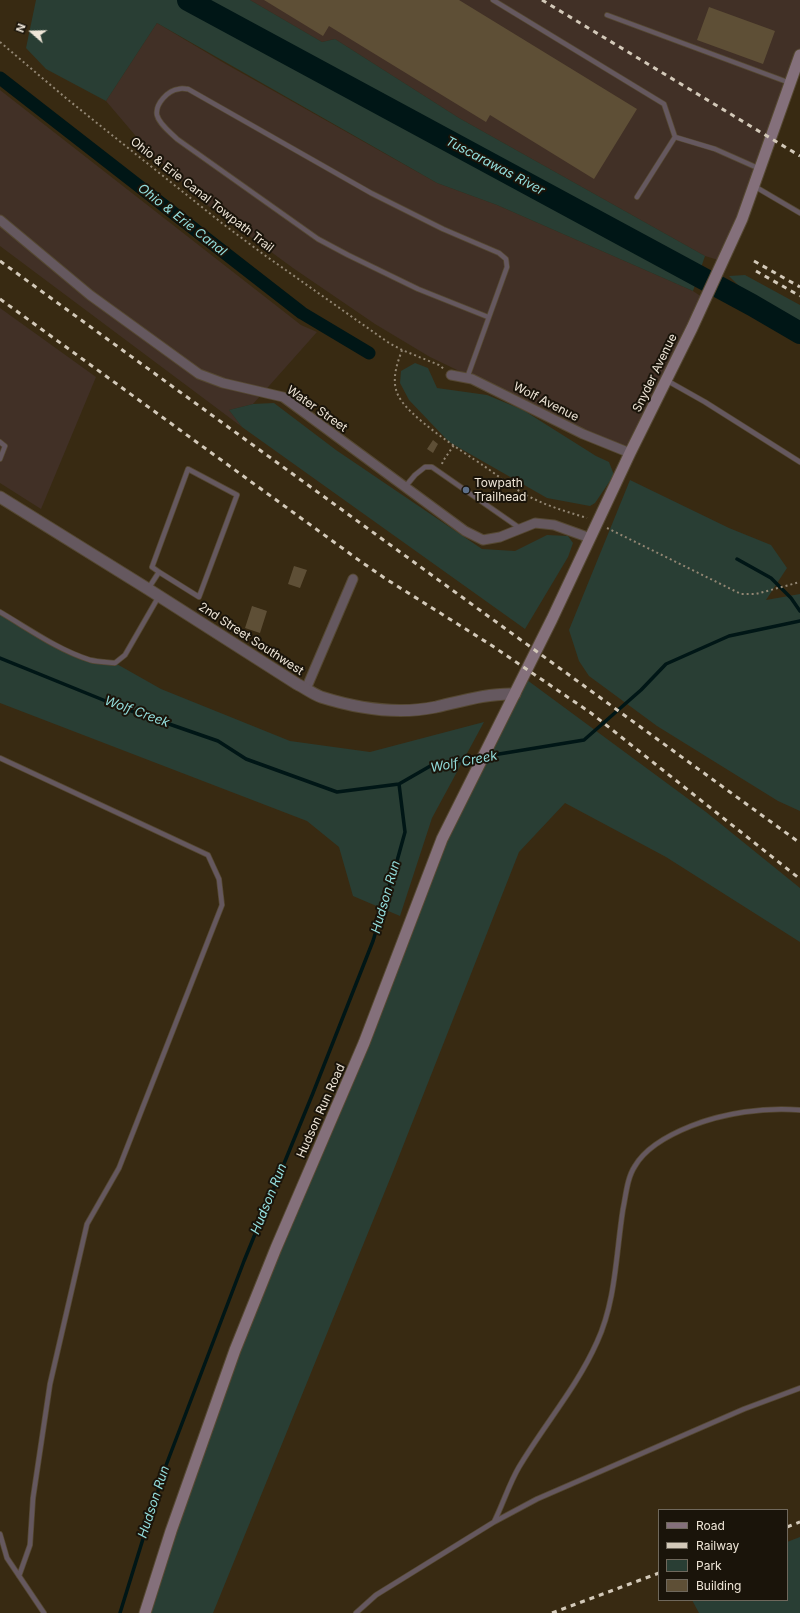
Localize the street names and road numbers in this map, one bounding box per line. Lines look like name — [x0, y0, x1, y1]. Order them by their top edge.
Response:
street label: Ohio & Erie Canal Towpath Trail — [127, 135, 277, 255]
street label: Snyder Avenue — [630, 331, 680, 415]
street label: Wolf Avenue — [511, 379, 581, 425]
street label: Water Street — [284, 383, 350, 435]
street label: 2nd Street Southwest — [196, 600, 306, 678]
street label: Hudson Run Road — [294, 1062, 348, 1160]

